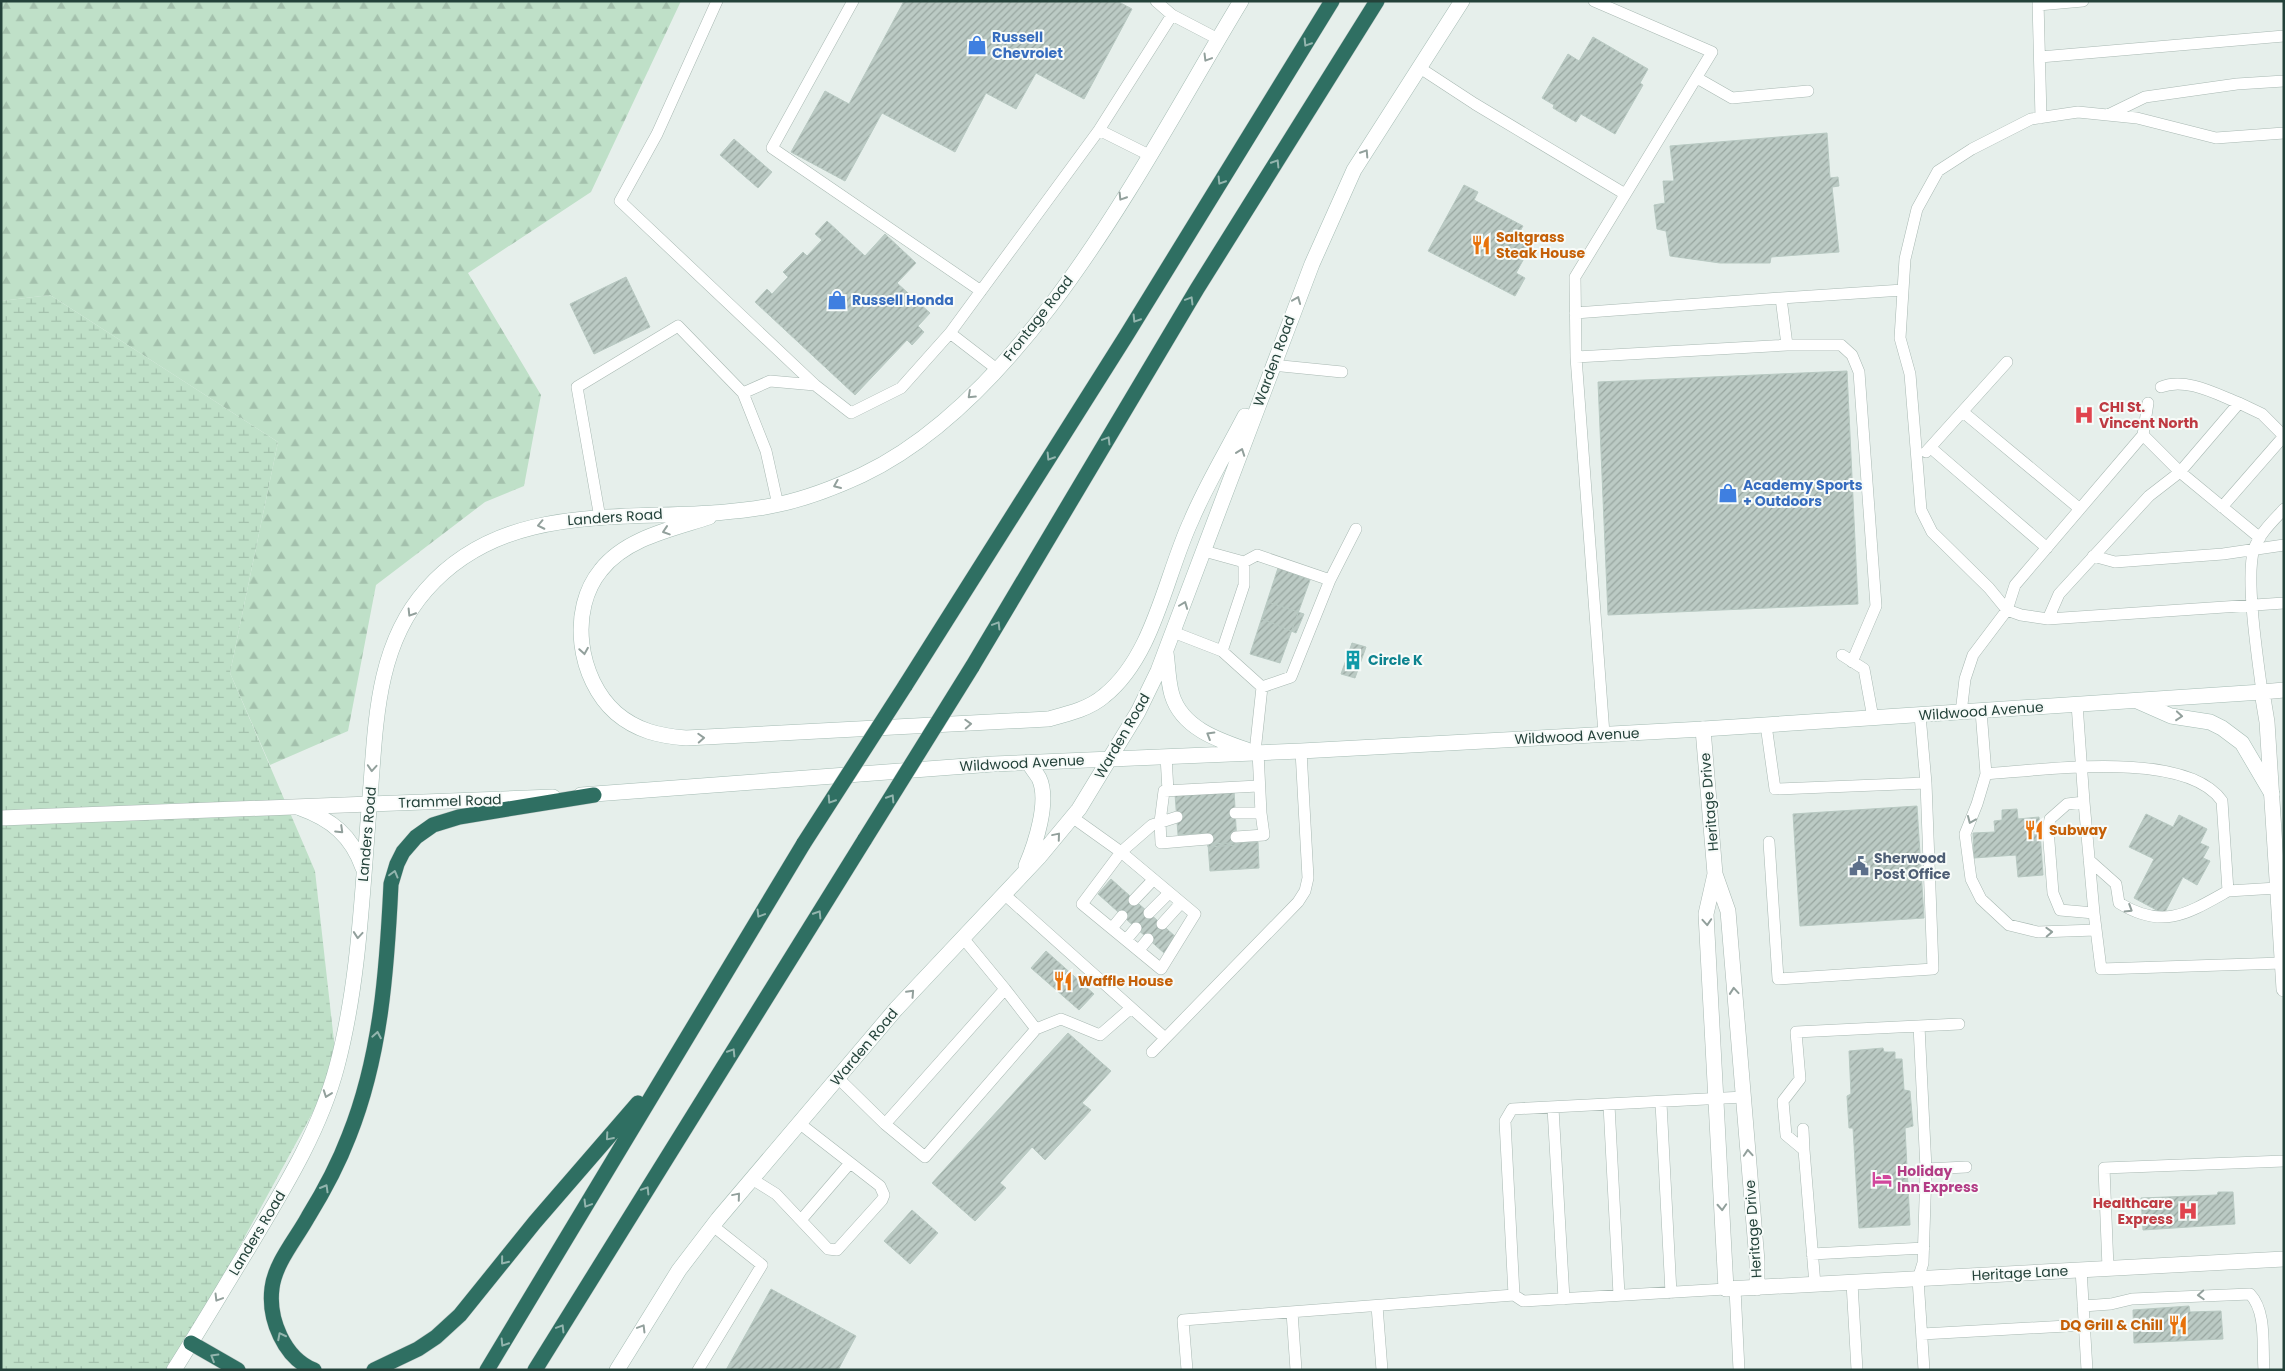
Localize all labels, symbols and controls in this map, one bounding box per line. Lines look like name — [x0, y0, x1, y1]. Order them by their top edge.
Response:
place label: Russell Chevrolet — [992, 27, 1063, 63]
shop icon: Russell Chevrolet — [966, 34, 988, 56]
one-way arrow — [1303, 37, 1313, 46]
one-way arrow — [1203, 52, 1213, 61]
one-way arrow — [1359, 149, 1368, 159]
one-way arrow — [1270, 159, 1279, 168]
one-way arrow — [1218, 176, 1228, 185]
one-way arrow — [1119, 192, 1129, 201]
place label: Saltgrass Steak House — [1496, 227, 1585, 263]
restaurant icon: Saltgrass Steak House — [1470, 234, 1492, 256]
street label: Frontage Road — [998, 271, 1078, 365]
shop icon: Russell Honda — [826, 289, 848, 311]
place label: Russell Honda — [852, 290, 954, 310]
one-way arrow — [1291, 296, 1301, 305]
one-way arrow — [1184, 297, 1194, 306]
street label: Warden Road — [1248, 313, 1300, 409]
one-way arrow — [1133, 314, 1142, 323]
one-way arrow — [968, 389, 977, 398]
place label: CHI St. Vincent North — [2099, 397, 2199, 433]
hospital icon: CHI St. Vincent North — [2073, 404, 2095, 426]
one-way arrow — [1100, 437, 1110, 446]
one-way arrow — [1235, 449, 1245, 457]
one-way arrow — [1046, 452, 1056, 461]
place label: Academy Sports + Outdoors — [1743, 475, 1863, 511]
one-way arrow — [834, 480, 842, 490]
shop icon: Academy Sports + Outdoors — [1717, 482, 1739, 504]
street label: Landers Road — [567, 504, 663, 530]
one-way arrow — [537, 519, 546, 529]
one-way arrow — [663, 525, 671, 535]
one-way arrow — [1178, 601, 1188, 609]
one-way arrow — [407, 607, 417, 616]
one-way arrow — [991, 621, 1001, 630]
one-way arrow — [578, 646, 588, 655]
building icon: Circle K — [1342, 649, 1364, 671]
place label: Circle K — [1368, 650, 1423, 670]
street label: Warden Road — [1089, 690, 1155, 782]
street label: Wildwood Avenue — [1918, 697, 2044, 725]
one-way arrow — [2175, 711, 2183, 722]
one-way arrow — [964, 718, 972, 729]
street label: Wildwood Avenue — [1514, 723, 1640, 749]
one-way arrow — [697, 732, 705, 743]
one-way arrow — [1207, 732, 1216, 742]
street label: Wildwood Avenue — [959, 750, 1085, 776]
street label: Heritage Drive — [1695, 752, 1723, 852]
one-way arrow — [367, 765, 378, 773]
street label: Landers Road — [353, 786, 381, 882]
street label: Trammel Road — [398, 789, 502, 813]
one-way arrow — [885, 794, 894, 803]
one-way arrow — [828, 795, 838, 804]
one-way arrow — [1967, 815, 1977, 824]
restaurant icon: Subway — [2023, 819, 2045, 841]
place label: Subway — [2049, 820, 2107, 840]
one-way arrow — [334, 824, 343, 833]
one-way arrow — [1052, 832, 1061, 841]
place label: Sherwood Post Office — [1874, 848, 1951, 884]
public building icon: Sherwood Post Office — [1848, 855, 1870, 877]
one-way arrow — [388, 870, 399, 878]
one-way arrow — [2123, 902, 2132, 912]
one-way arrow — [757, 909, 767, 918]
one-way arrow — [812, 911, 822, 920]
one-way arrow — [1701, 918, 1712, 926]
one-way arrow — [2045, 926, 2053, 937]
one-way arrow — [353, 931, 364, 939]
restaurant icon: Waffle House — [1052, 970, 1074, 992]
place label: Waffle House — [1078, 971, 1173, 991]
one-way arrow — [1729, 986, 1740, 994]
one-way arrow — [905, 990, 914, 999]
street label: Warden Road — [826, 1004, 902, 1090]
one-way arrow — [371, 1031, 381, 1040]
one-way arrow — [726, 1048, 735, 1057]
one-way arrow — [323, 1089, 333, 1097]
one-way arrow — [606, 1131, 615, 1140]
one-way arrow — [1743, 1148, 1754, 1156]
place label: Holiday Inn Express — [1897, 1161, 1979, 1197]
hotel icon: Holiday Inn Express — [1871, 1168, 1893, 1190]
street label: Heritage Drive — [1740, 1179, 1766, 1279]
one-way arrow — [318, 1185, 328, 1194]
one-way arrow — [640, 1186, 649, 1195]
street label: Landers Road — [224, 1187, 290, 1279]
one-way arrow — [731, 1193, 740, 1202]
place label: Healthcare Express — [2093, 1193, 2173, 1229]
one-way arrow — [583, 1198, 593, 1207]
hospital icon: Healthcare Express — [2177, 1200, 2199, 1222]
one-way arrow — [1716, 1203, 1727, 1211]
one-way arrow — [501, 1255, 510, 1264]
street label: Heritage Lane — [1971, 1260, 2069, 1286]
one-way arrow — [2197, 1289, 2205, 1300]
one-way arrow — [215, 1293, 225, 1302]
restaurant icon: DQ Grill & Chill — [2167, 1314, 2189, 1336]
place label: DQ Grill & Chill — [2060, 1315, 2163, 1335]
one-way arrow — [635, 1324, 645, 1333]
one-way arrow — [554, 1325, 564, 1334]
one-way arrow — [277, 1332, 287, 1341]
one-way arrow — [500, 1338, 510, 1347]
one-way arrow — [211, 1353, 220, 1363]

